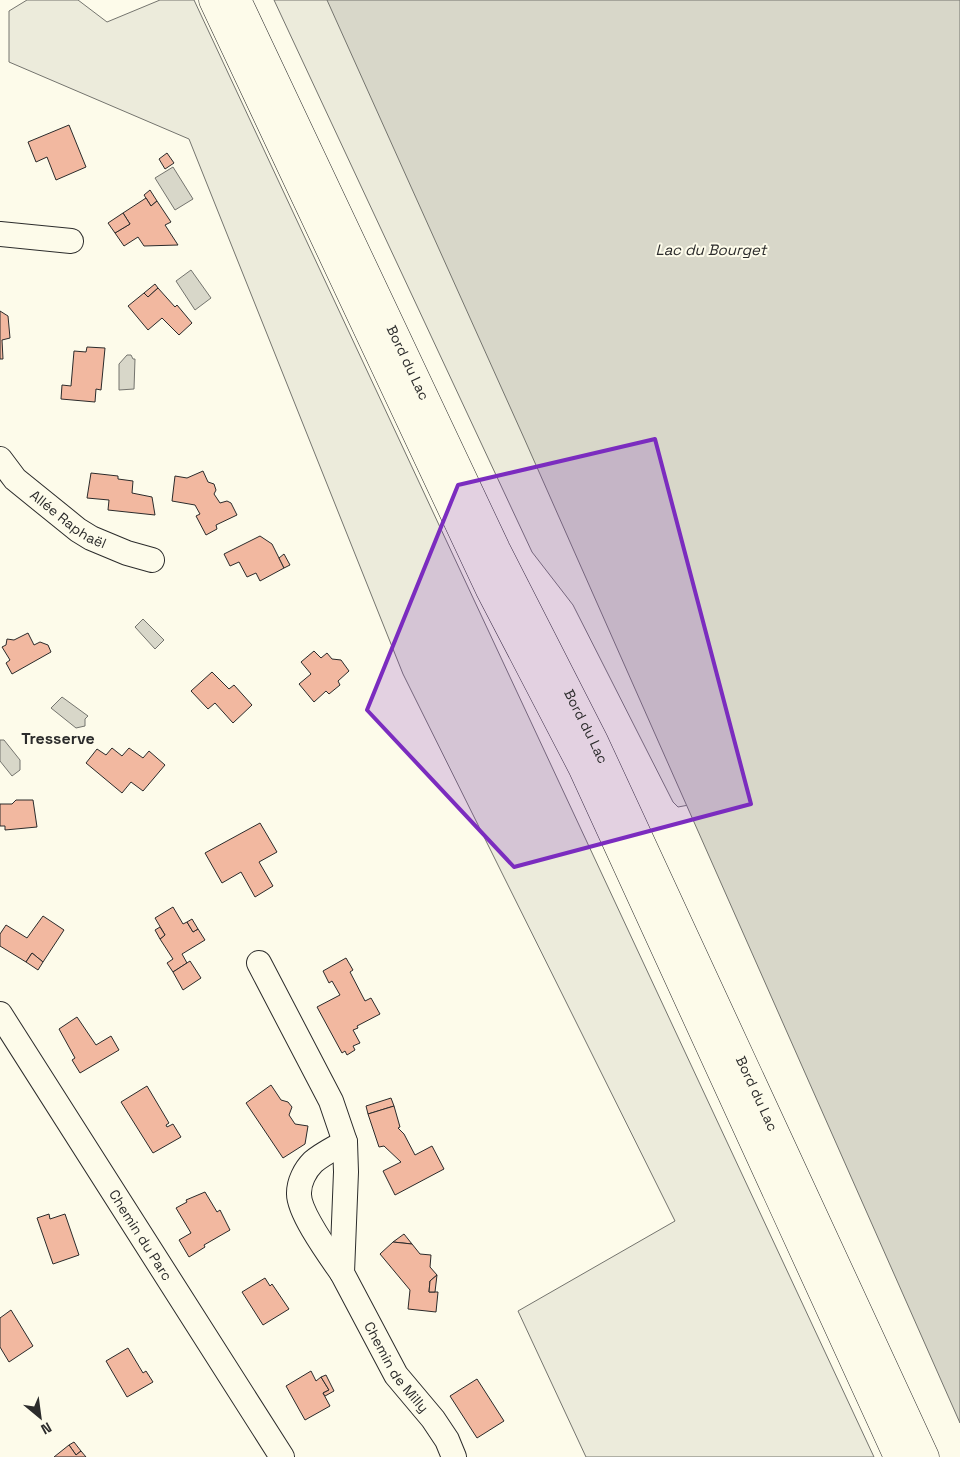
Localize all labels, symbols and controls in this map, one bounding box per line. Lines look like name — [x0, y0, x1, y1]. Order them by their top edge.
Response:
water label: Lac du Bourget — [656, 240, 769, 259]
street label: Bord du Lac — [383, 322, 433, 403]
street label: Allée Raphaël — [26, 486, 109, 552]
street label: Bord du Lac — [560, 686, 612, 766]
district label: Tresserve — [21, 728, 95, 749]
street label: Bord du Lac — [732, 1053, 782, 1134]
street label: Chemin du Parc — [105, 1186, 176, 1284]
street label: Chemin de Milly — [360, 1318, 433, 1416]
north arrow — [15, 1392, 65, 1442]
text: N — [38, 1418, 55, 1439]

